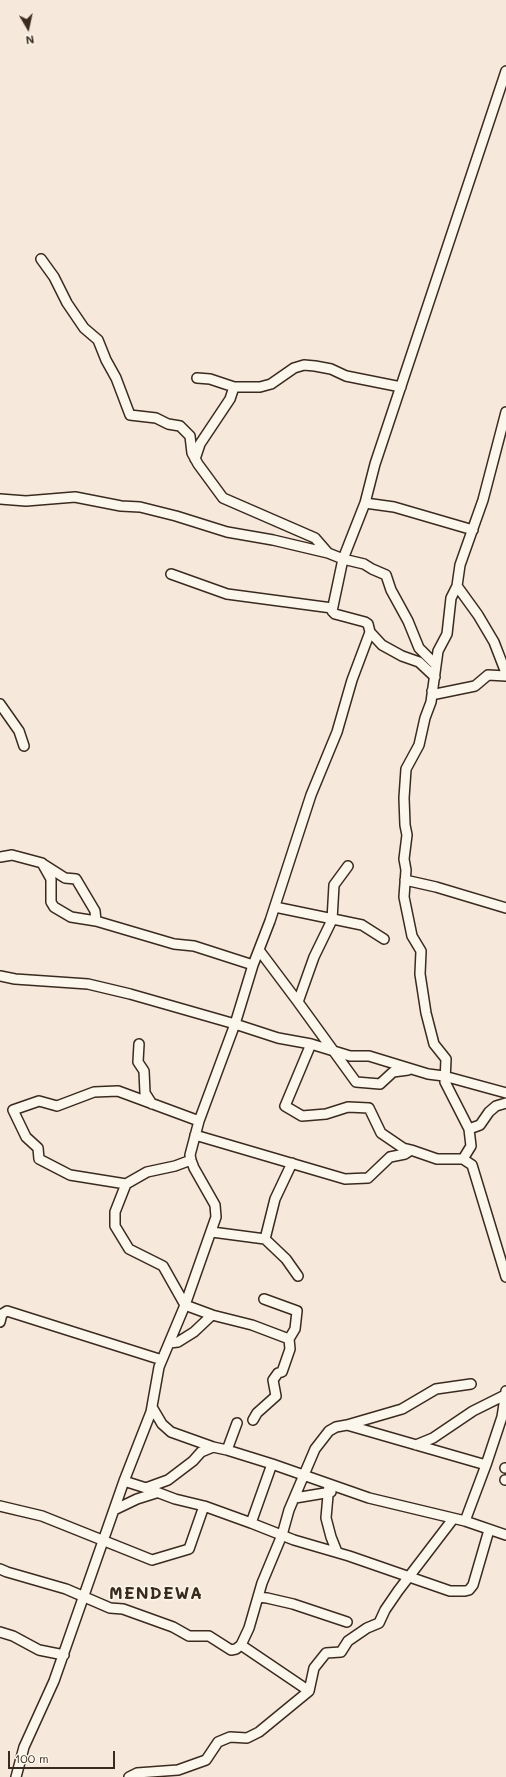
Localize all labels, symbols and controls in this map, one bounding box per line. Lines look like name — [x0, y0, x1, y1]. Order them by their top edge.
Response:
north arrow — [8, 8, 48, 48]
text: N — [25, 32, 35, 48]
district label: MENDEWA — [109, 1584, 203, 1604]
scale bar — [10, 1743, 117, 1769]
text: 100 m — [15, 1750, 49, 1766]

